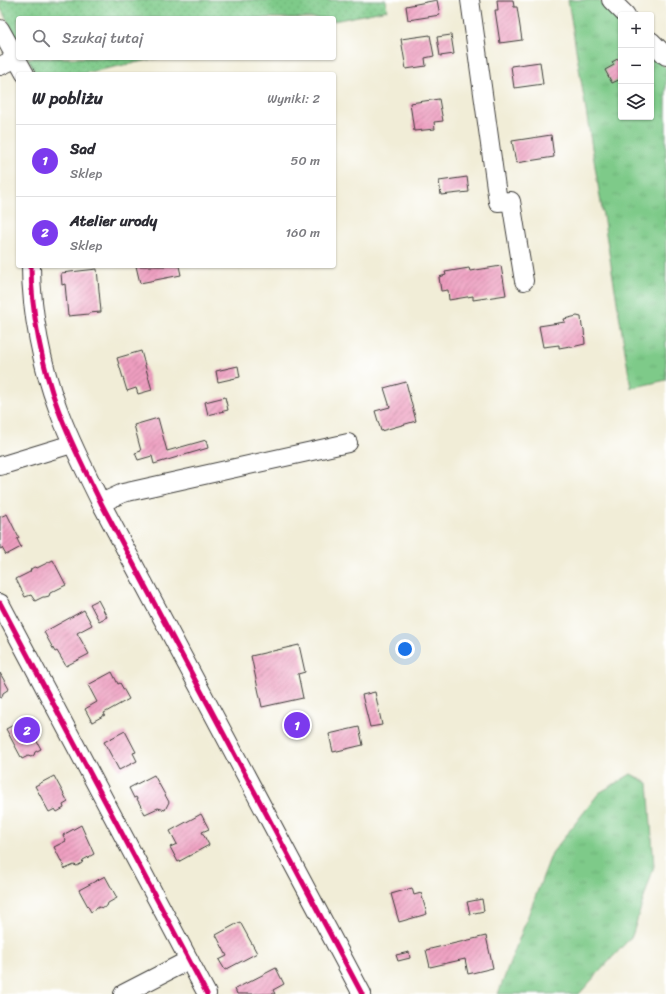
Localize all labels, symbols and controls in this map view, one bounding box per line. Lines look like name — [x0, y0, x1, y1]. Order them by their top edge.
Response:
map controls — [618, 12, 654, 120]
button: + — [618, 12, 654, 48]
search box — [16, 16, 336, 60]
text: Szukaj tutaj — [62, 25, 143, 51]
icon: search — [30, 27, 52, 49]
button: − — [618, 48, 654, 84]
text: W pobliżu — [32, 83, 103, 113]
button: layers — [618, 84, 654, 120]
text: Wyniki: 2 — [267, 87, 320, 110]
text: Sad — [70, 136, 95, 162]
text: 1 — [42, 149, 48, 172]
text: 50 m — [290, 149, 320, 172]
text: Sklep — [70, 162, 102, 185]
text: Atelier urody — [70, 208, 157, 234]
text: 2 — [41, 221, 49, 244]
text: 160 m — [285, 221, 320, 244]
text: Sklep — [70, 234, 102, 257]
your location — [395, 639, 415, 659]
pin: 1 — [284, 710, 310, 740]
pin: 2 — [14, 715, 40, 745]

